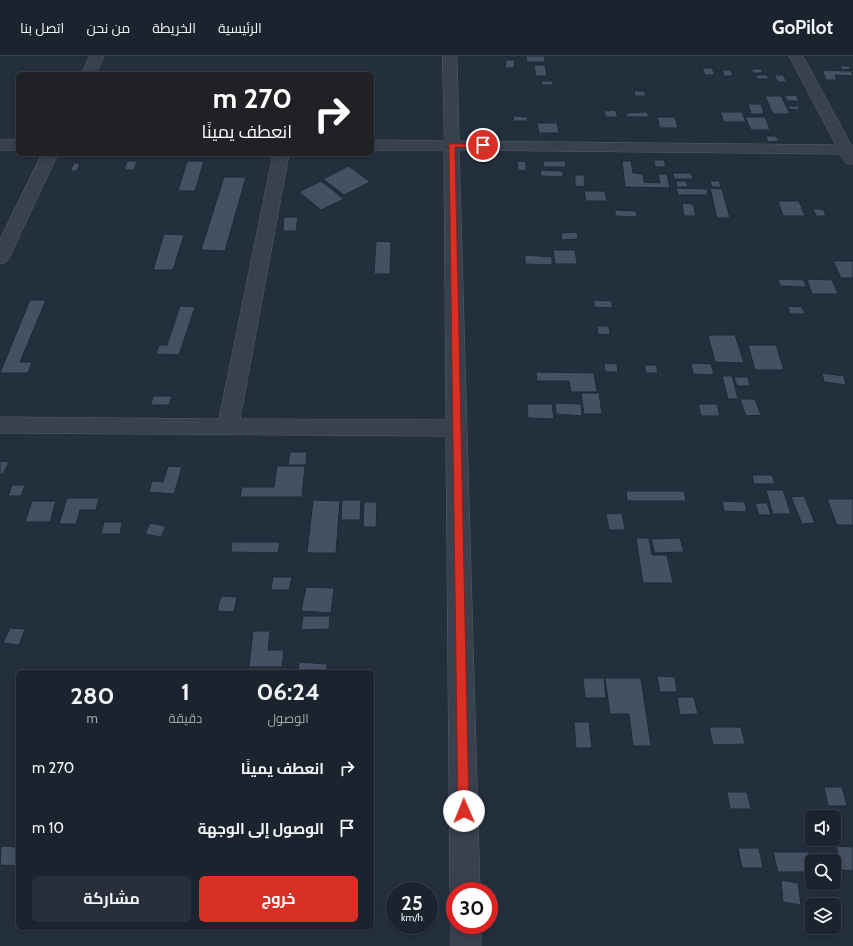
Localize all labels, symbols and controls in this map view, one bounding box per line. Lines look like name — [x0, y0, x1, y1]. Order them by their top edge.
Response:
text: GoPilot — [772, 16, 833, 39]
text: اتصل بنا — [20, 19, 64, 37]
text: من نحن — [86, 19, 130, 37]
text: الخريطة — [152, 19, 196, 37]
text: الرئيسية — [218, 19, 262, 37]
text: 270 m — [213, 81, 292, 115]
icon: right — [306, 88, 358, 140]
text: انعطف يمينًا — [202, 121, 292, 143]
pin — [466, 128, 500, 162]
icon: arrive — [472, 134, 494, 156]
text: 1 — [181, 677, 190, 706]
text: 06:24 — [256, 677, 320, 706]
text: 280 — [70, 681, 114, 710]
text: m — [87, 710, 98, 726]
text: دقيقة — [168, 710, 202, 726]
text: الوصول — [267, 710, 309, 726]
icon: right — [336, 757, 358, 779]
text: 270 m — [32, 759, 74, 777]
text: انعطف يمينًا — [241, 760, 324, 778]
position arrow — [443, 790, 485, 832]
map controls — [805, 810, 841, 934]
button: sound — [805, 810, 841, 846]
icon: arrive — [336, 817, 358, 839]
text: 10 m — [32, 819, 64, 837]
text: الوصول إلى الوجهة — [198, 820, 324, 838]
button: search — [805, 854, 841, 890]
button: مشاركة — [32, 876, 191, 922]
button: خروج — [199, 876, 358, 922]
speed limit sign: 30 — [446, 882, 498, 934]
text: 25 — [401, 891, 423, 915]
button: layers — [805, 898, 841, 934]
text: km/h — [401, 911, 423, 924]

